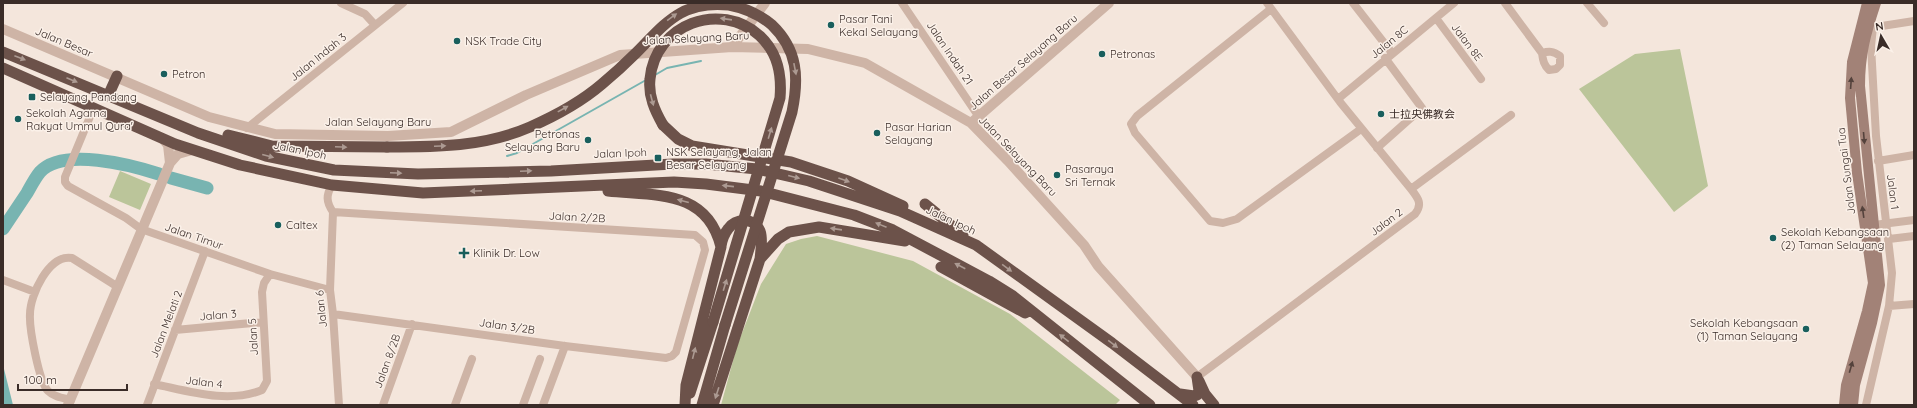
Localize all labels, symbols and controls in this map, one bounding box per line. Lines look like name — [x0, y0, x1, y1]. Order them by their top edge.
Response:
street label: Jalan Besar Selayang Baru — [966, 11, 1080, 113]
place label: Pasar Tani Kekal Selayang — [839, 12, 918, 39]
one-way arrow — [667, 13, 678, 21]
one-way arrow — [719, 16, 732, 23]
north arrow — [1861, 16, 1901, 56]
street label: Jalan Indah 21 — [924, 19, 976, 87]
text: N — [1874, 19, 1885, 34]
marker: Pasar Tani Kekal Selayang — [826, 20, 836, 30]
street label: Jalan 8E — [1448, 20, 1486, 64]
street label: Jalan 8C — [1367, 23, 1411, 61]
street label: Jalan Besar — [33, 24, 96, 61]
street label: Jalan Selayang Baru — [642, 28, 750, 48]
street label: Jalan Indah 3 — [287, 30, 349, 84]
place label: NSK Trade City — [465, 34, 542, 48]
marker: NSK Trade City — [452, 36, 462, 46]
place label: Petronas — [1110, 47, 1155, 61]
marker: Petronas — [1097, 49, 1107, 59]
one-way arrow — [14, 56, 26, 62]
one-way arrow — [792, 63, 798, 75]
place label: Petron — [172, 67, 205, 81]
marker: Petron — [159, 69, 169, 79]
one-way arrow — [1847, 77, 1854, 89]
one-way arrow — [67, 78, 79, 84]
place label: Selayang Pandang — [40, 90, 137, 104]
marker: Selayang Pandang — [27, 92, 37, 102]
one-way arrow — [649, 95, 655, 107]
place label: Sekolah Agama Rakyat Ummul Qura' — [26, 106, 133, 133]
one-way arrow — [557, 106, 569, 113]
place label: 士拉央佛教会 — [1389, 107, 1455, 121]
marker: 士拉央佛教会 — [1376, 109, 1386, 119]
street label: Jalan Selayang Baru — [976, 113, 1060, 199]
marker: Sekolah Agama Rakyat Ummul Qura' — [13, 114, 23, 124]
street label: Jalan Selayang Baru — [325, 115, 431, 129]
place label: Pasar Harian Selayang — [885, 120, 952, 147]
place label: Petronas Selayang Baru — [505, 127, 580, 154]
one-way arrow — [767, 127, 773, 139]
street label: Jalan Sungai Tua — [1834, 127, 1858, 215]
marker: Pasar Harian Selayang — [872, 128, 882, 138]
one-way arrow — [1861, 131, 1867, 144]
marker: Petronas Selayang Baru — [583, 135, 593, 145]
street label: Jalan Ipoh — [272, 138, 328, 162]
one-way arrow — [434, 143, 446, 150]
one-way arrow — [335, 144, 348, 150]
street label: Jalan Ipoh — [593, 145, 647, 161]
place label: NSK Selayang, Jalan Besar Selayang — [666, 145, 772, 172]
one-way arrow — [261, 153, 274, 159]
marker: NSK Selayang, Jalan Besar Selayang — [653, 153, 663, 163]
place label: Pasaraya Sri Ternak — [1065, 162, 1116, 189]
one-way arrow — [520, 168, 532, 175]
one-way arrow — [390, 170, 402, 177]
marker: Pasaraya Sri Ternak — [1052, 170, 1062, 180]
street label: Jalan 1 — [1884, 173, 1902, 211]
one-way arrow — [788, 175, 801, 181]
one-way arrow — [839, 177, 851, 183]
one-way arrow — [722, 183, 734, 189]
one-way arrow — [469, 188, 482, 194]
one-way arrow — [677, 198, 689, 204]
street label: Jalan Ipoh — [924, 202, 978, 238]
street label: Jalan 2 — [1367, 205, 1405, 239]
one-way arrow — [1860, 206, 1866, 218]
street label: Jalan 2/2B — [548, 209, 606, 225]
place label: Caltex — [286, 218, 317, 232]
street label: Jalan Timur — [163, 219, 226, 253]
marker: Caltex — [273, 220, 283, 230]
one-way arrow — [874, 222, 886, 228]
place label: Sekolah Kebangsaan (2) Taman Selayang — [1781, 225, 1889, 252]
one-way arrow — [830, 226, 842, 232]
marker: Sekolah Kebangsaan (2) Taman Selayang — [1768, 233, 1778, 243]
place label: Klinik Dr. Low — [473, 246, 540, 260]
marker: Klinik Dr. Low — [458, 247, 470, 259]
one-way arrow — [954, 263, 966, 269]
one-way arrow — [1002, 264, 1013, 272]
one-way arrow — [722, 278, 728, 290]
street label: Jalan Melati 2 — [147, 288, 185, 360]
street label: Jalan 6 — [312, 290, 330, 328]
street label: Jalan 3 — [199, 306, 237, 324]
street label: Jalan 3/2B — [478, 315, 536, 337]
place label: Sekolah Kebangsaan (1) Taman Selayang — [1690, 316, 1798, 343]
street label: Jalan 5 — [245, 318, 261, 356]
marker: Sekolah Kebangsaan (1) Taman Selayang — [1801, 324, 1811, 334]
street label: Jalan 8/2B — [371, 332, 403, 390]
one-way arrow — [1058, 334, 1069, 342]
one-way arrow — [1108, 340, 1118, 348]
one-way arrow — [692, 347, 698, 359]
one-way arrow — [1848, 361, 1854, 373]
scale bar — [18, 366, 127, 392]
text: 100 m — [24, 372, 57, 387]
street label: Jalan 4 — [185, 373, 224, 391]
one-way arrow — [714, 387, 720, 399]

